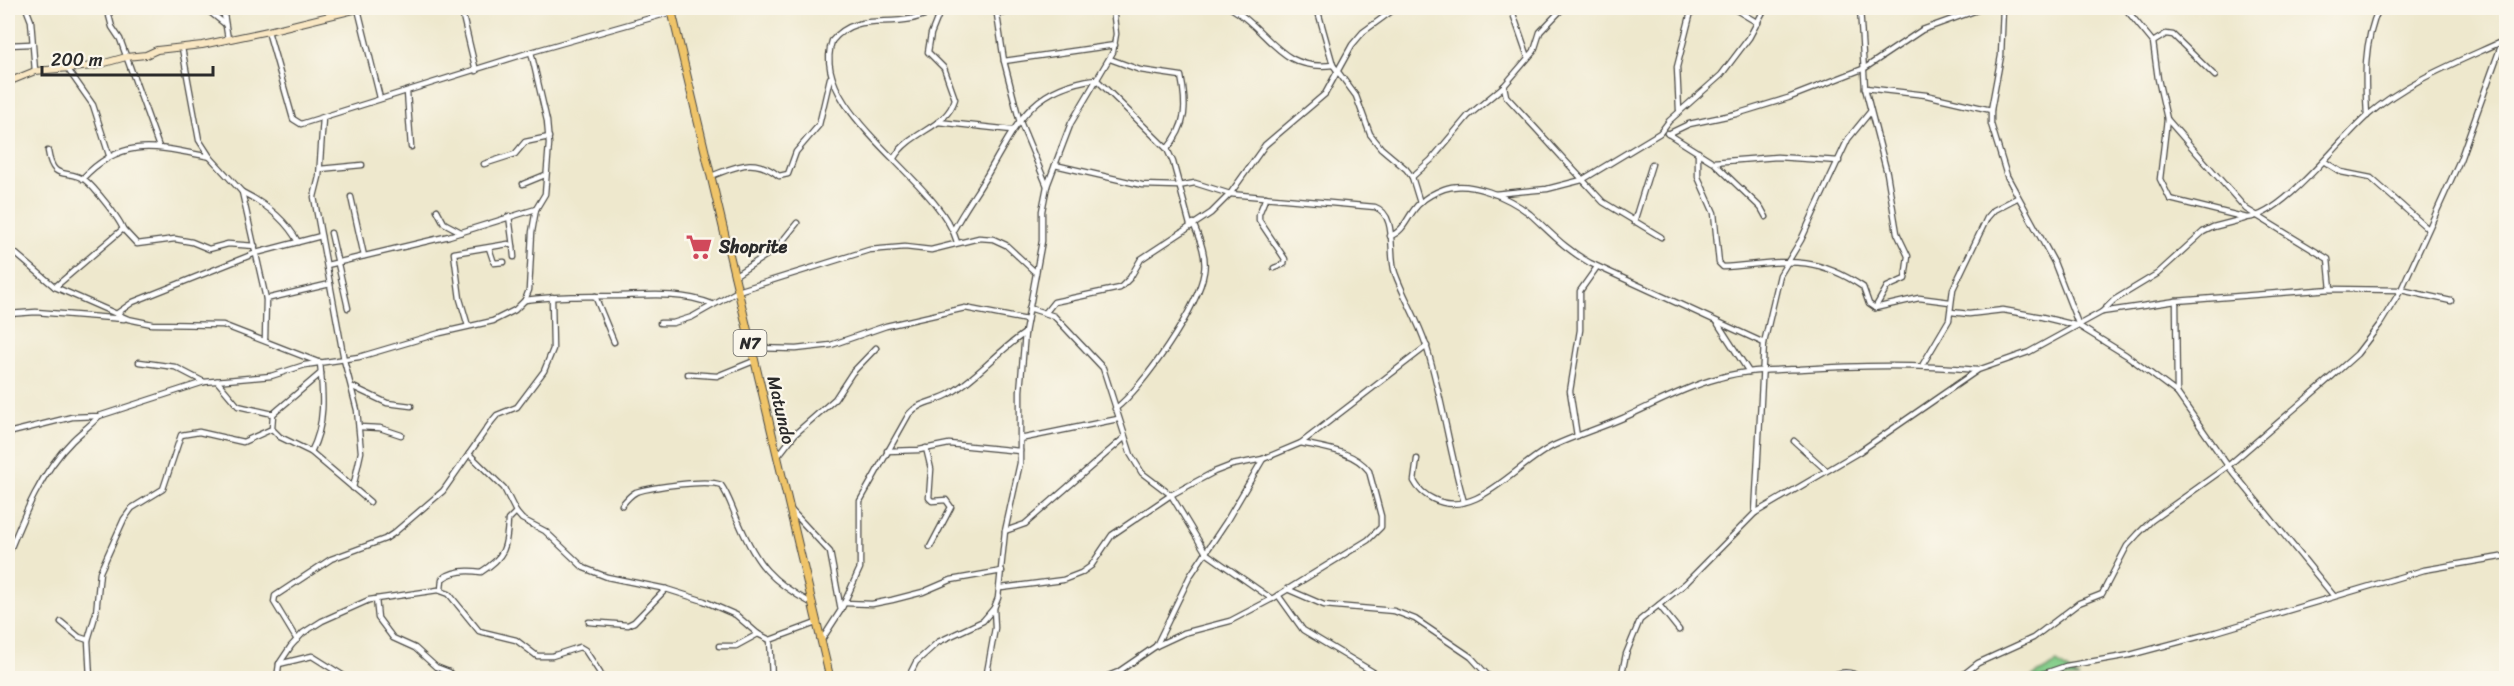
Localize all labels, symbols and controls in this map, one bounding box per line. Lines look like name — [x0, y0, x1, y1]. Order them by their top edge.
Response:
scale bar — [42, 39, 213, 77]
text: 200 m — [51, 44, 103, 76]
place label: Shoprite — [718, 231, 788, 263]
supermarket icon: Shoprite — [684, 232, 714, 262]
road number: N7 — [734, 330, 766, 356]
street label: Matundo — [758, 373, 804, 447]

